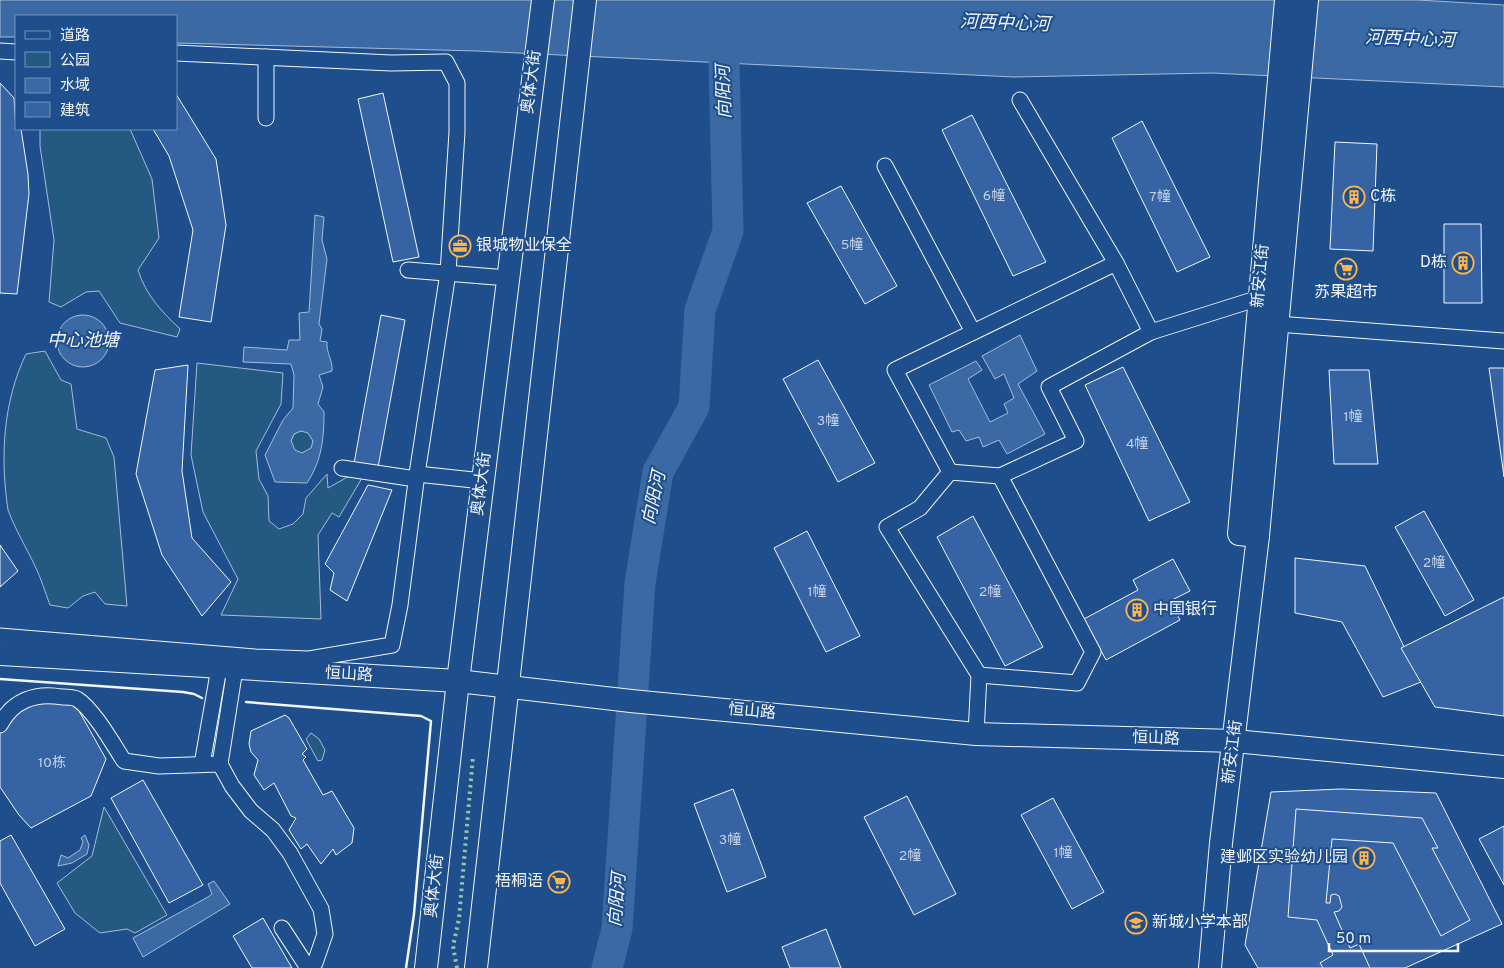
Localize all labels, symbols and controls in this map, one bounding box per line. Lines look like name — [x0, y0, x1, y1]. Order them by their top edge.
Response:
water label: 河西中心河 — [960, 11, 1053, 37]
legend — [15, 15, 178, 130]
text: 道路 — [60, 27, 90, 46]
water label: 河西中心河 — [1365, 27, 1458, 53]
street label: 奥体大街 — [518, 49, 546, 115]
text: 公园 — [60, 52, 90, 71]
water label: 向阳河 — [712, 62, 737, 119]
text: 水域 — [60, 77, 90, 96]
text: 建筑 — [60, 102, 90, 121]
building icon: C栋 — [1342, 185, 1366, 209]
house number: 6幢 — [983, 187, 1005, 205]
place label: C栋 — [1370, 187, 1396, 207]
house number: 7幢 — [1149, 188, 1171, 206]
office icon: 银城物业保全 — [448, 234, 472, 258]
place label: 银城物业保全 — [476, 236, 572, 256]
house number: 5幢 — [841, 236, 863, 254]
street label: 新安江街 — [1248, 243, 1274, 309]
building icon: D栋 — [1451, 251, 1475, 275]
place label: D栋 — [1420, 253, 1447, 273]
supermarket icon: 苏果超市 — [1334, 257, 1358, 281]
place label: 苏果超市 — [1314, 283, 1378, 303]
water label: 中心池塘 — [47, 330, 122, 353]
house number: 1幢 — [1343, 408, 1363, 426]
house number: 3幢 — [817, 412, 839, 430]
house number: 4幢 — [1126, 435, 1148, 453]
street label: 奥体大街 — [468, 451, 496, 517]
water label: 向阳河 — [638, 466, 672, 527]
house number: 2幢 — [1423, 554, 1445, 572]
house number: 1幢 — [807, 583, 827, 601]
house number: 2幢 — [979, 583, 1001, 601]
building icon: 中国银行 — [1125, 598, 1149, 622]
place label: 中国银行 — [1153, 600, 1217, 620]
street label: 恒山路 — [325, 664, 373, 686]
street label: 恒山路 — [727, 700, 777, 724]
street label: 新安江街 — [1219, 719, 1247, 785]
street label: 恒山路 — [1132, 728, 1180, 750]
house number: 10栋 — [38, 754, 66, 772]
house number: 3幢 — [719, 831, 741, 849]
house number: 1幢 — [1053, 844, 1073, 862]
building icon: 建邺区实验幼儿园 — [1352, 846, 1376, 870]
house number: 2幢 — [899, 847, 921, 865]
place label: 建邺区实验幼儿园 — [1220, 848, 1348, 868]
street label: 奥体大街 — [422, 853, 448, 919]
water label: 向阳河 — [604, 869, 632, 928]
supermarket icon: 梧桐语 — [547, 870, 571, 894]
place label: 梧桐语 — [495, 872, 543, 892]
school or university icon: 新城小学本部 — [1124, 911, 1148, 935]
place label: 新城小学本部 — [1152, 913, 1248, 933]
scale bar — [1329, 920, 1458, 952]
text: 50 m — [1336, 930, 1371, 949]

